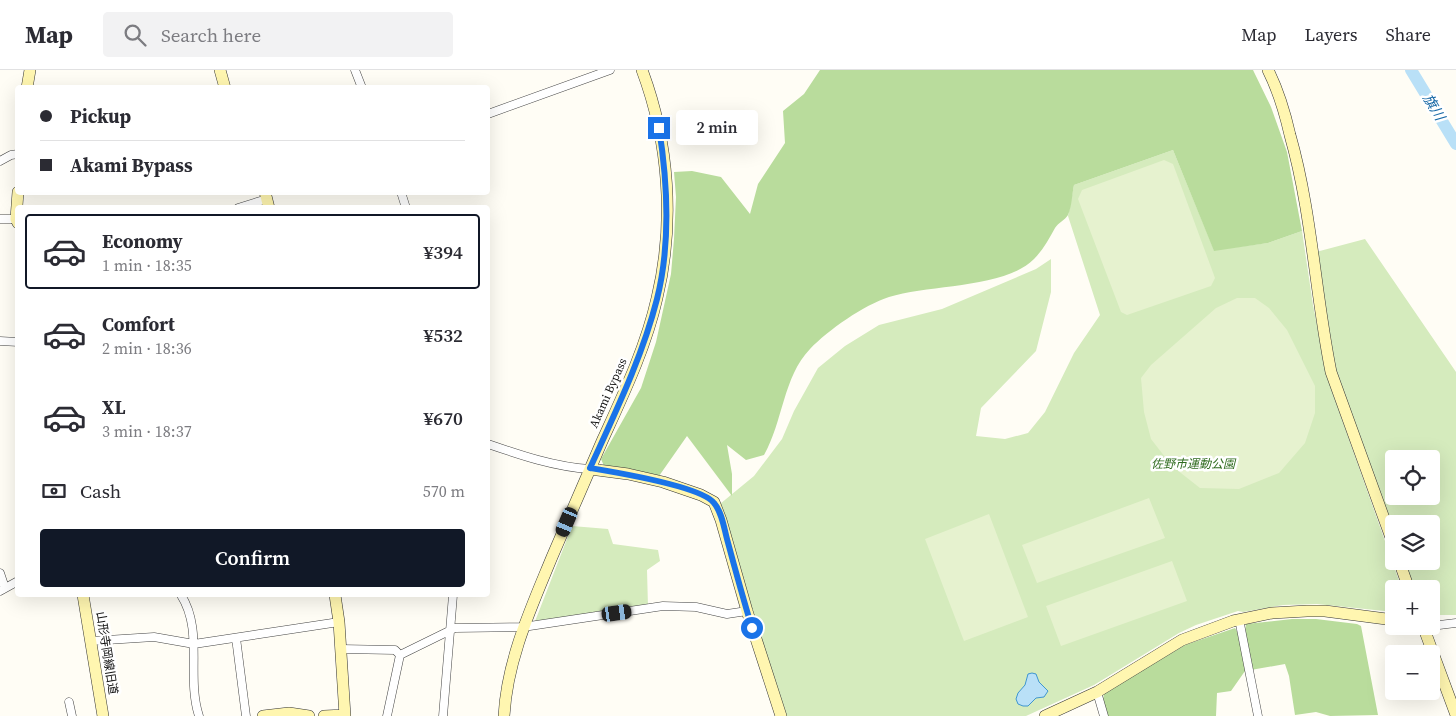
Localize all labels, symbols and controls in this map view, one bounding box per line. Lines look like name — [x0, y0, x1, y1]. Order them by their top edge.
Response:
search box — [103, 12, 453, 57]
text: Map — [25, 18, 73, 51]
icon: search — [121, 21, 149, 49]
text: Search here — [161, 22, 261, 48]
text: Map — [1241, 22, 1276, 47]
text: Layers — [1304, 22, 1357, 47]
text: Share — [1385, 22, 1431, 47]
water label: 旗川 — [1418, 90, 1451, 126]
text: Pickup — [70, 103, 131, 129]
callout: 2 min — [676, 110, 759, 146]
text: 2 min — [696, 116, 738, 138]
route end — [648, 117, 670, 139]
text: Akami Bypass — [70, 152, 193, 178]
text: Economy — [102, 228, 183, 254]
icon: car — [42, 229, 87, 274]
text: ¥394 — [423, 239, 463, 265]
text: 1 min · 18:35 — [102, 254, 192, 276]
text: Comfort — [102, 311, 175, 337]
icon: car — [42, 312, 87, 357]
text: ¥532 — [423, 322, 463, 348]
text: 2 min · 18:36 — [102, 337, 192, 359]
street label: Akami Bypass — [585, 356, 631, 430]
text: XL — [102, 394, 125, 420]
icon: car — [42, 395, 87, 440]
text: ¥670 — [423, 405, 463, 431]
text: 3 min · 18:37 — [102, 420, 192, 442]
map controls — [1385, 450, 1440, 700]
button: locate — [1385, 450, 1440, 505]
park label: 佐野市運動公園 — [1151, 456, 1237, 472]
icon: cash — [40, 477, 68, 505]
text: Cash — [80, 478, 121, 504]
text: 570 m — [423, 480, 465, 502]
car — [554, 505, 579, 539]
button: layers — [1385, 515, 1440, 570]
button: Confirm — [40, 529, 465, 587]
button: + — [1385, 580, 1440, 635]
car — [601, 603, 632, 623]
street label: 山形寺岡線旧道 — [93, 610, 121, 696]
route start — [741, 617, 763, 639]
button: − — [1385, 645, 1440, 700]

